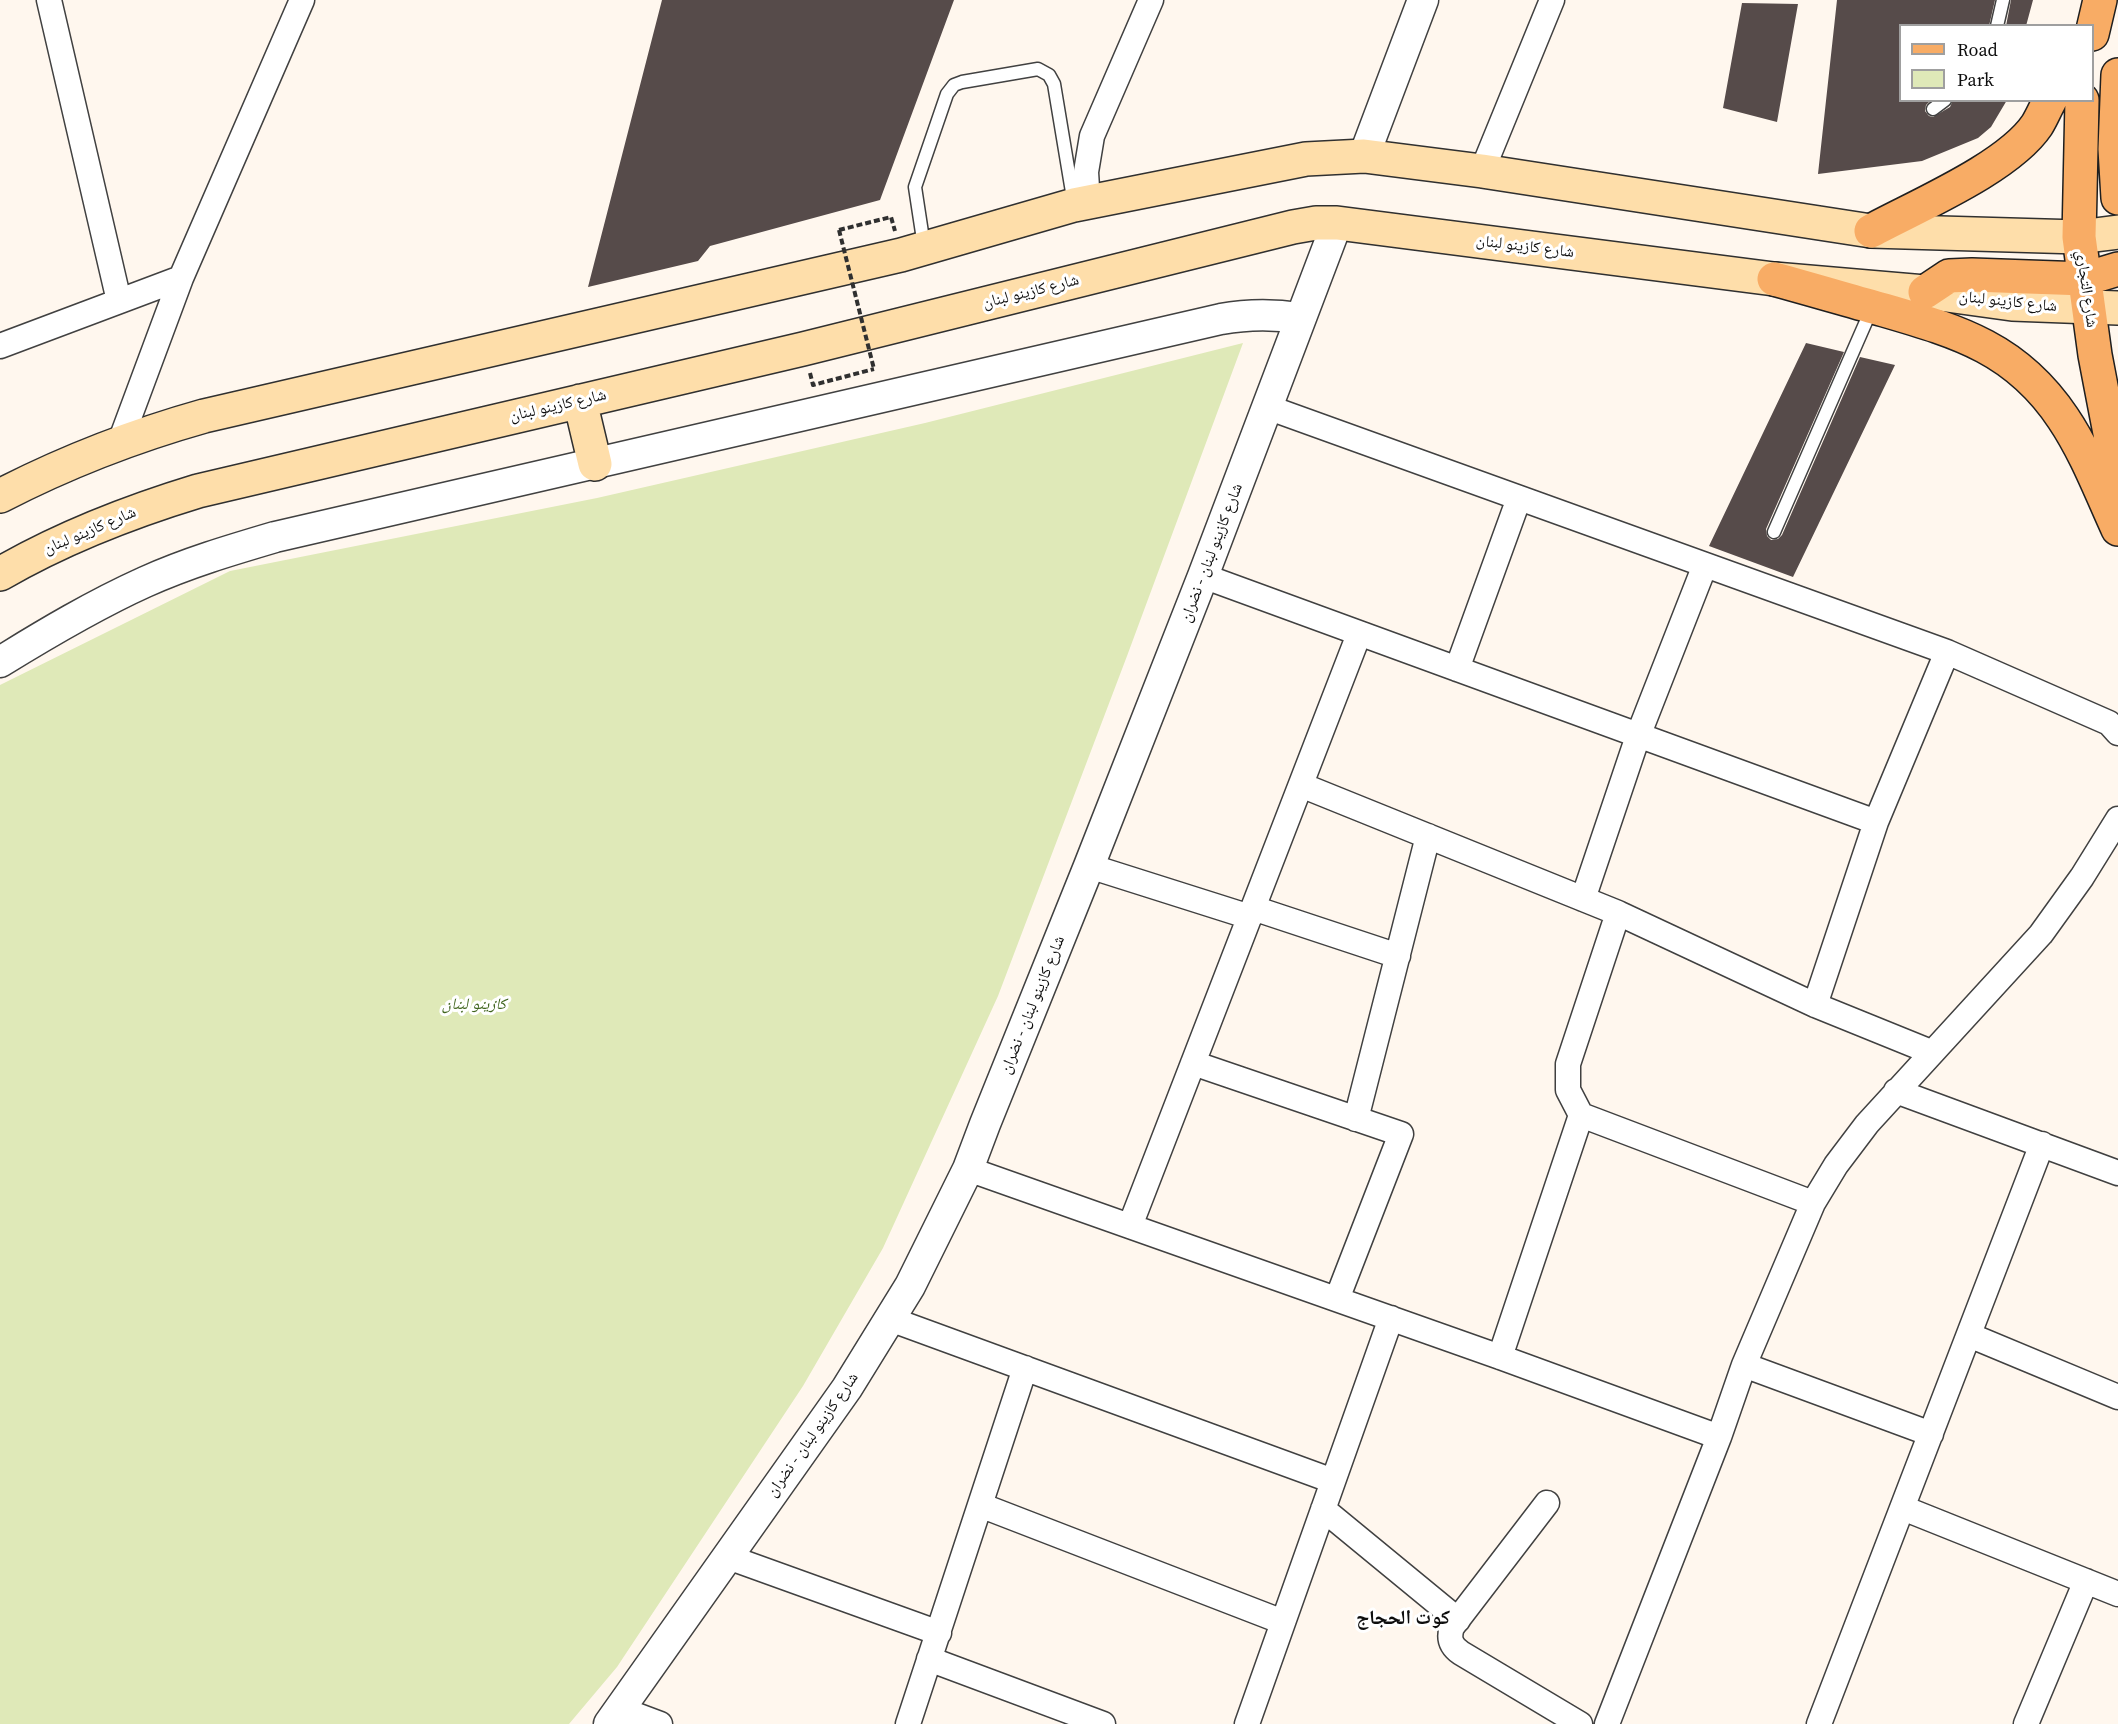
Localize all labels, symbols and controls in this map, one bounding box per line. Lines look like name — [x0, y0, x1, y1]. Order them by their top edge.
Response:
legend — [1899, 24, 2094, 102]
text: Road — [1957, 37, 1998, 62]
text: Park — [1957, 67, 1994, 92]
street label: شارع كازينو لبنان — [1475, 231, 1575, 263]
street label: شارع التجاري — [2071, 249, 2101, 329]
street label: شارع كازينو لبنان — [981, 271, 1081, 313]
street label: شارع كازينو لبنان — [1958, 287, 2058, 317]
street label: شارع كازينو لبنان — [508, 386, 608, 426]
street label: شارع كازينو لبنان - نضران — [1177, 481, 1247, 625]
street label: شارع كازينو لبنان — [41, 503, 139, 559]
street label: شارع كازينو لبنان - نضران — [996, 933, 1070, 1077]
park label: كازينو لبنان — [442, 995, 506, 1015]
street label: شارع كازينو لبنان - نضران — [763, 1369, 863, 1501]
district label: كوت الحجاج — [1356, 1607, 1450, 1631]

